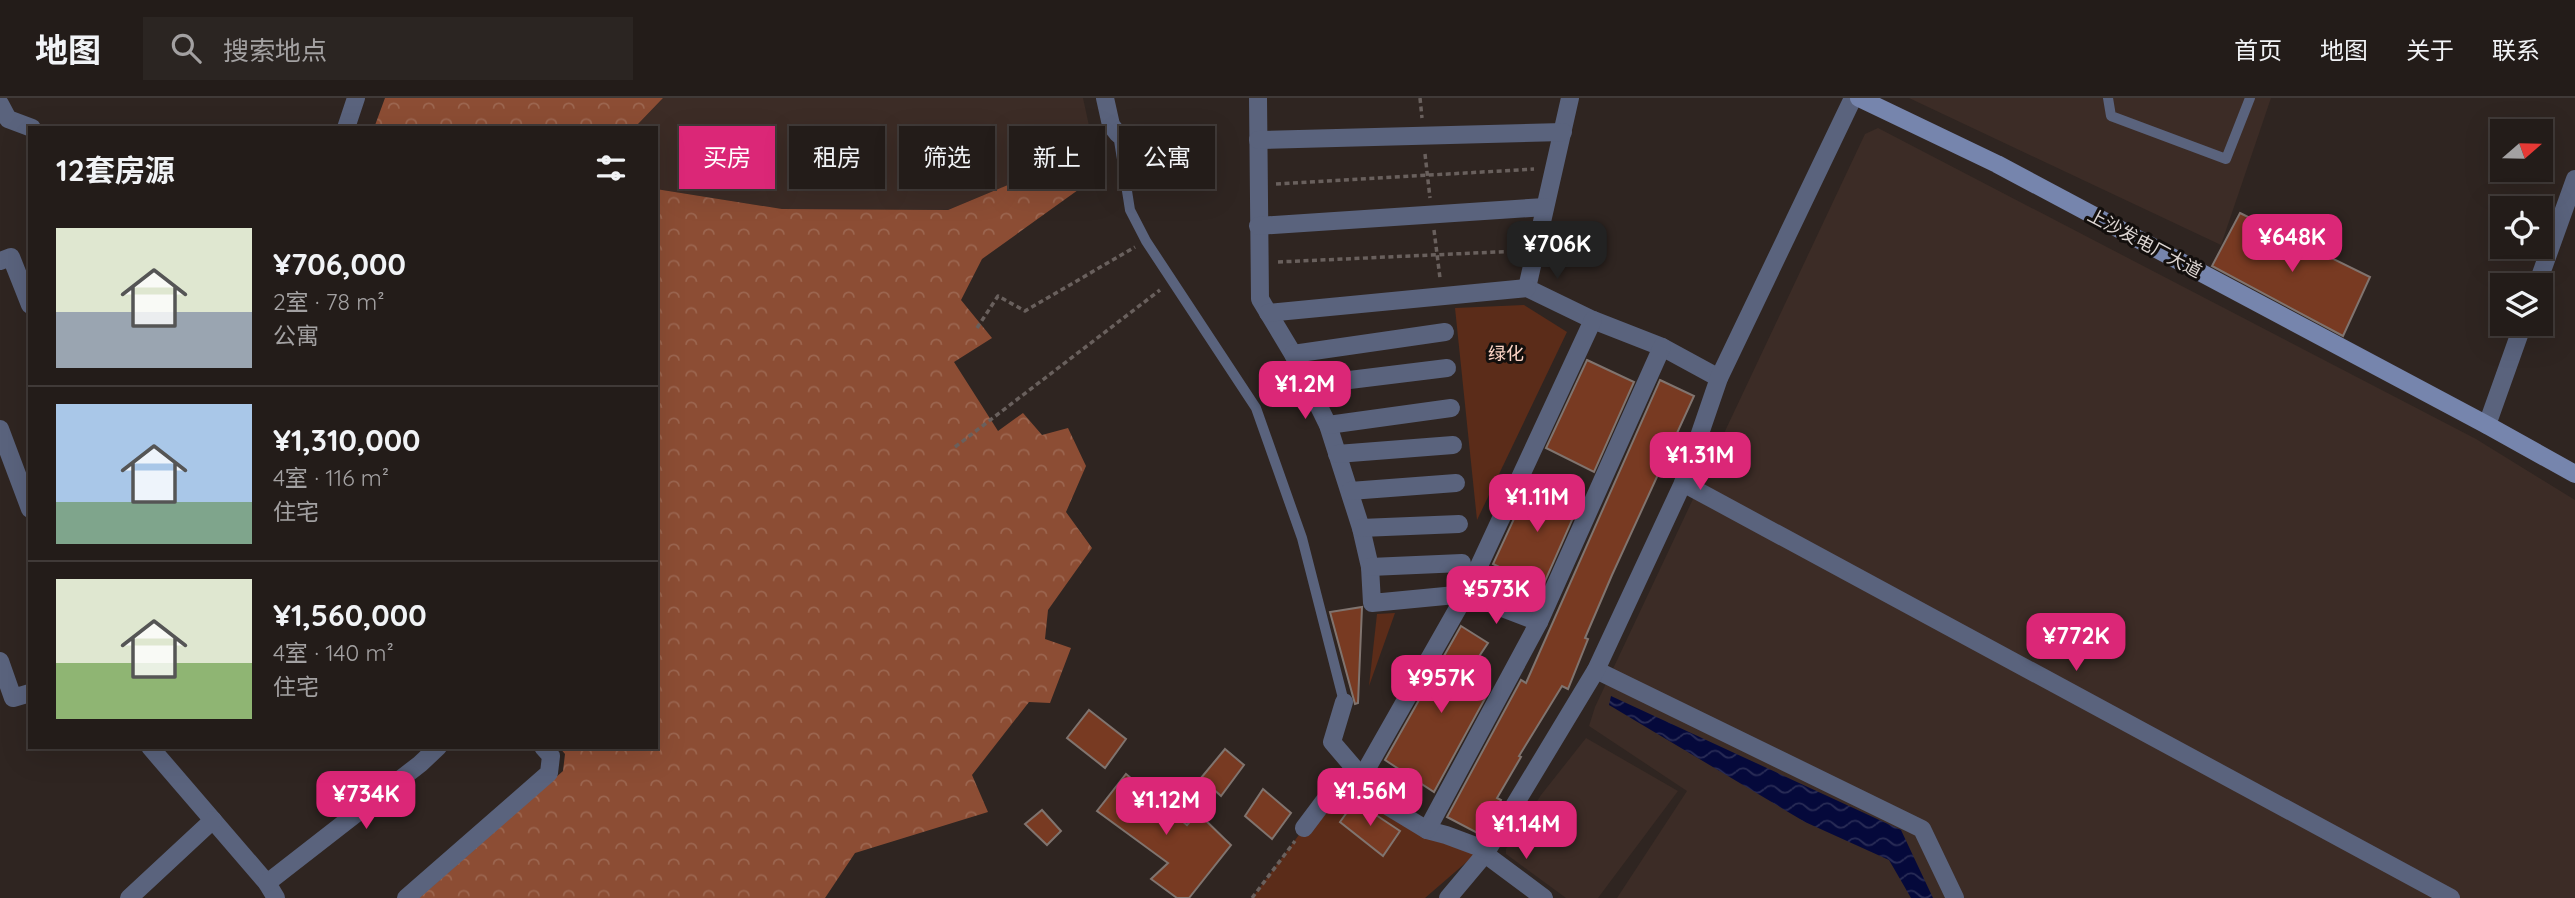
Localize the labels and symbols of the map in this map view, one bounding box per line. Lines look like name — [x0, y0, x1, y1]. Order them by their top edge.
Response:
north arrow — [2490, 119, 2553, 182]
street label: 上沙发电厂大道 — [2084, 203, 2206, 283]
pin: ¥648K — [2243, 214, 2341, 274]
pin: ¥706K — [1508, 222, 1606, 281]
park label: 绿化 — [1488, 342, 1524, 365]
pin: ¥1.2M — [1256, 362, 1354, 421]
pin: ¥1.31M — [1643, 432, 1757, 492]
pin: ¥1.11M — [1480, 474, 1594, 534]
pin: ¥573K — [1447, 566, 1545, 626]
pin: ¥772K — [2027, 614, 2125, 673]
pin: ¥957K — [1392, 656, 1490, 715]
pin: ¥1.56M — [1313, 768, 1427, 828]
pin: ¥734K — [317, 772, 415, 831]
pin: ¥1.12M — [1109, 778, 1223, 837]
pin: ¥1.14M — [1469, 802, 1583, 861]

